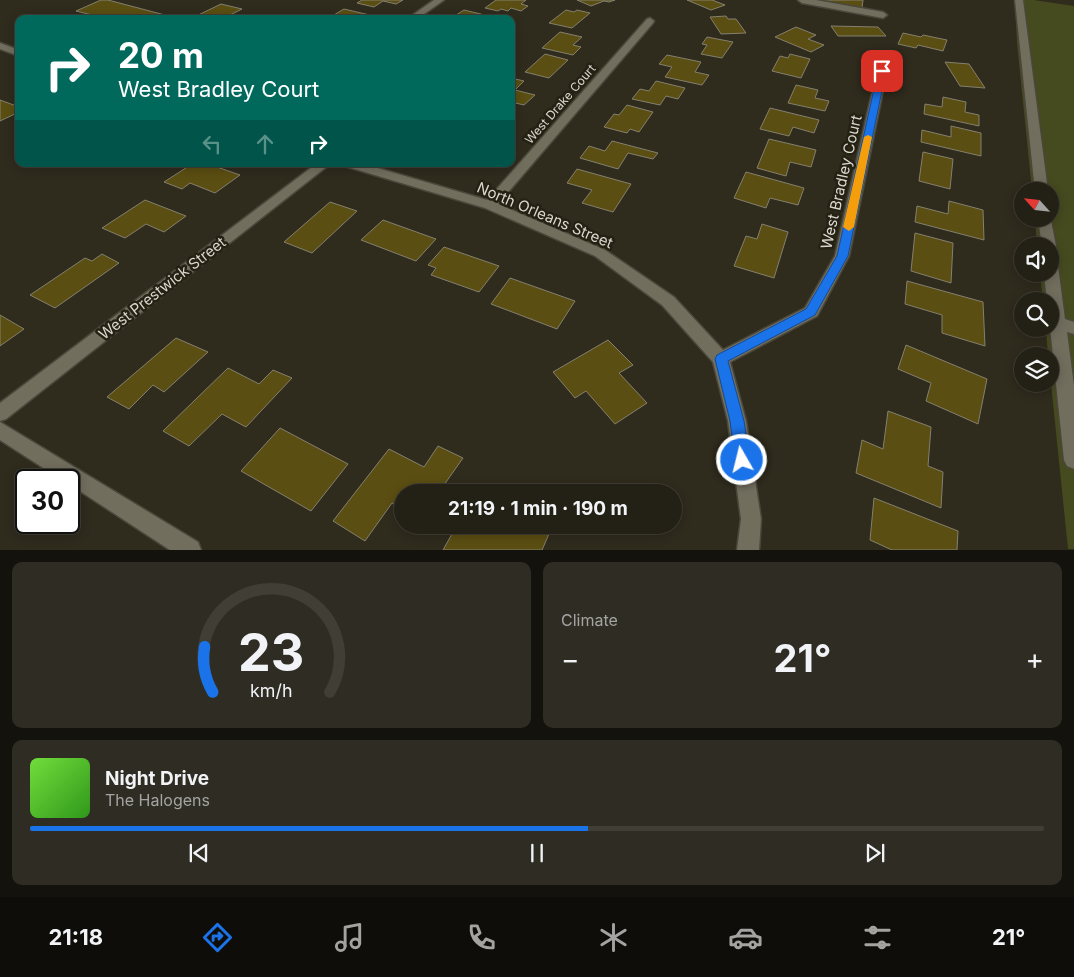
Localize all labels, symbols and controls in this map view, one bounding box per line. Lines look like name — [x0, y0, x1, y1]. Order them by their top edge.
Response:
text: 20 m — [118, 34, 204, 76]
icon: right — [35, 35, 100, 100]
pin — [861, 50, 903, 92]
icon: arrive — [868, 57, 896, 85]
street label: West Drake Court — [521, 61, 599, 147]
text: West Bradley Court — [118, 76, 319, 102]
street label: West Bradley Court — [816, 113, 866, 251]
icon: left — [198, 130, 226, 158]
icon: ahead — [251, 130, 279, 158]
icon: right — [304, 130, 332, 158]
street label: North Orleans Street — [474, 178, 616, 252]
north arrow — [1014, 182, 1059, 228]
map controls — [1014, 182, 1059, 392]
street label: West Prestwick Street — [95, 232, 229, 343]
button: sound — [1014, 237, 1059, 282]
button: search — [1014, 292, 1059, 337]
button: layers — [1014, 347, 1059, 392]
position arrow — [715, 433, 767, 485]
speed limit sign: 30 — [15, 469, 80, 534]
text: 21:19 · 1 min · 190 m — [448, 497, 628, 520]
text: Climate — [561, 610, 618, 630]
text: 23 — [238, 621, 305, 684]
text: 21° — [774, 635, 831, 681]
text: − — [561, 642, 580, 676]
text: + — [1025, 642, 1044, 676]
text: km/h — [250, 680, 293, 701]
text: Night Drive — [105, 767, 209, 790]
text: The Halogens — [105, 790, 210, 810]
icon: previous — [185, 839, 213, 867]
icon: pause — [523, 839, 551, 867]
icon: next — [861, 839, 889, 867]
icon: directions — [200, 920, 235, 955]
icon: music — [332, 920, 367, 955]
icon: phone — [464, 920, 499, 955]
icon: climate — [596, 920, 631, 955]
icon: car — [728, 920, 763, 955]
icon: filters — [860, 920, 895, 955]
text: 21:18 — [49, 924, 103, 950]
text: 21° — [992, 924, 1025, 950]

